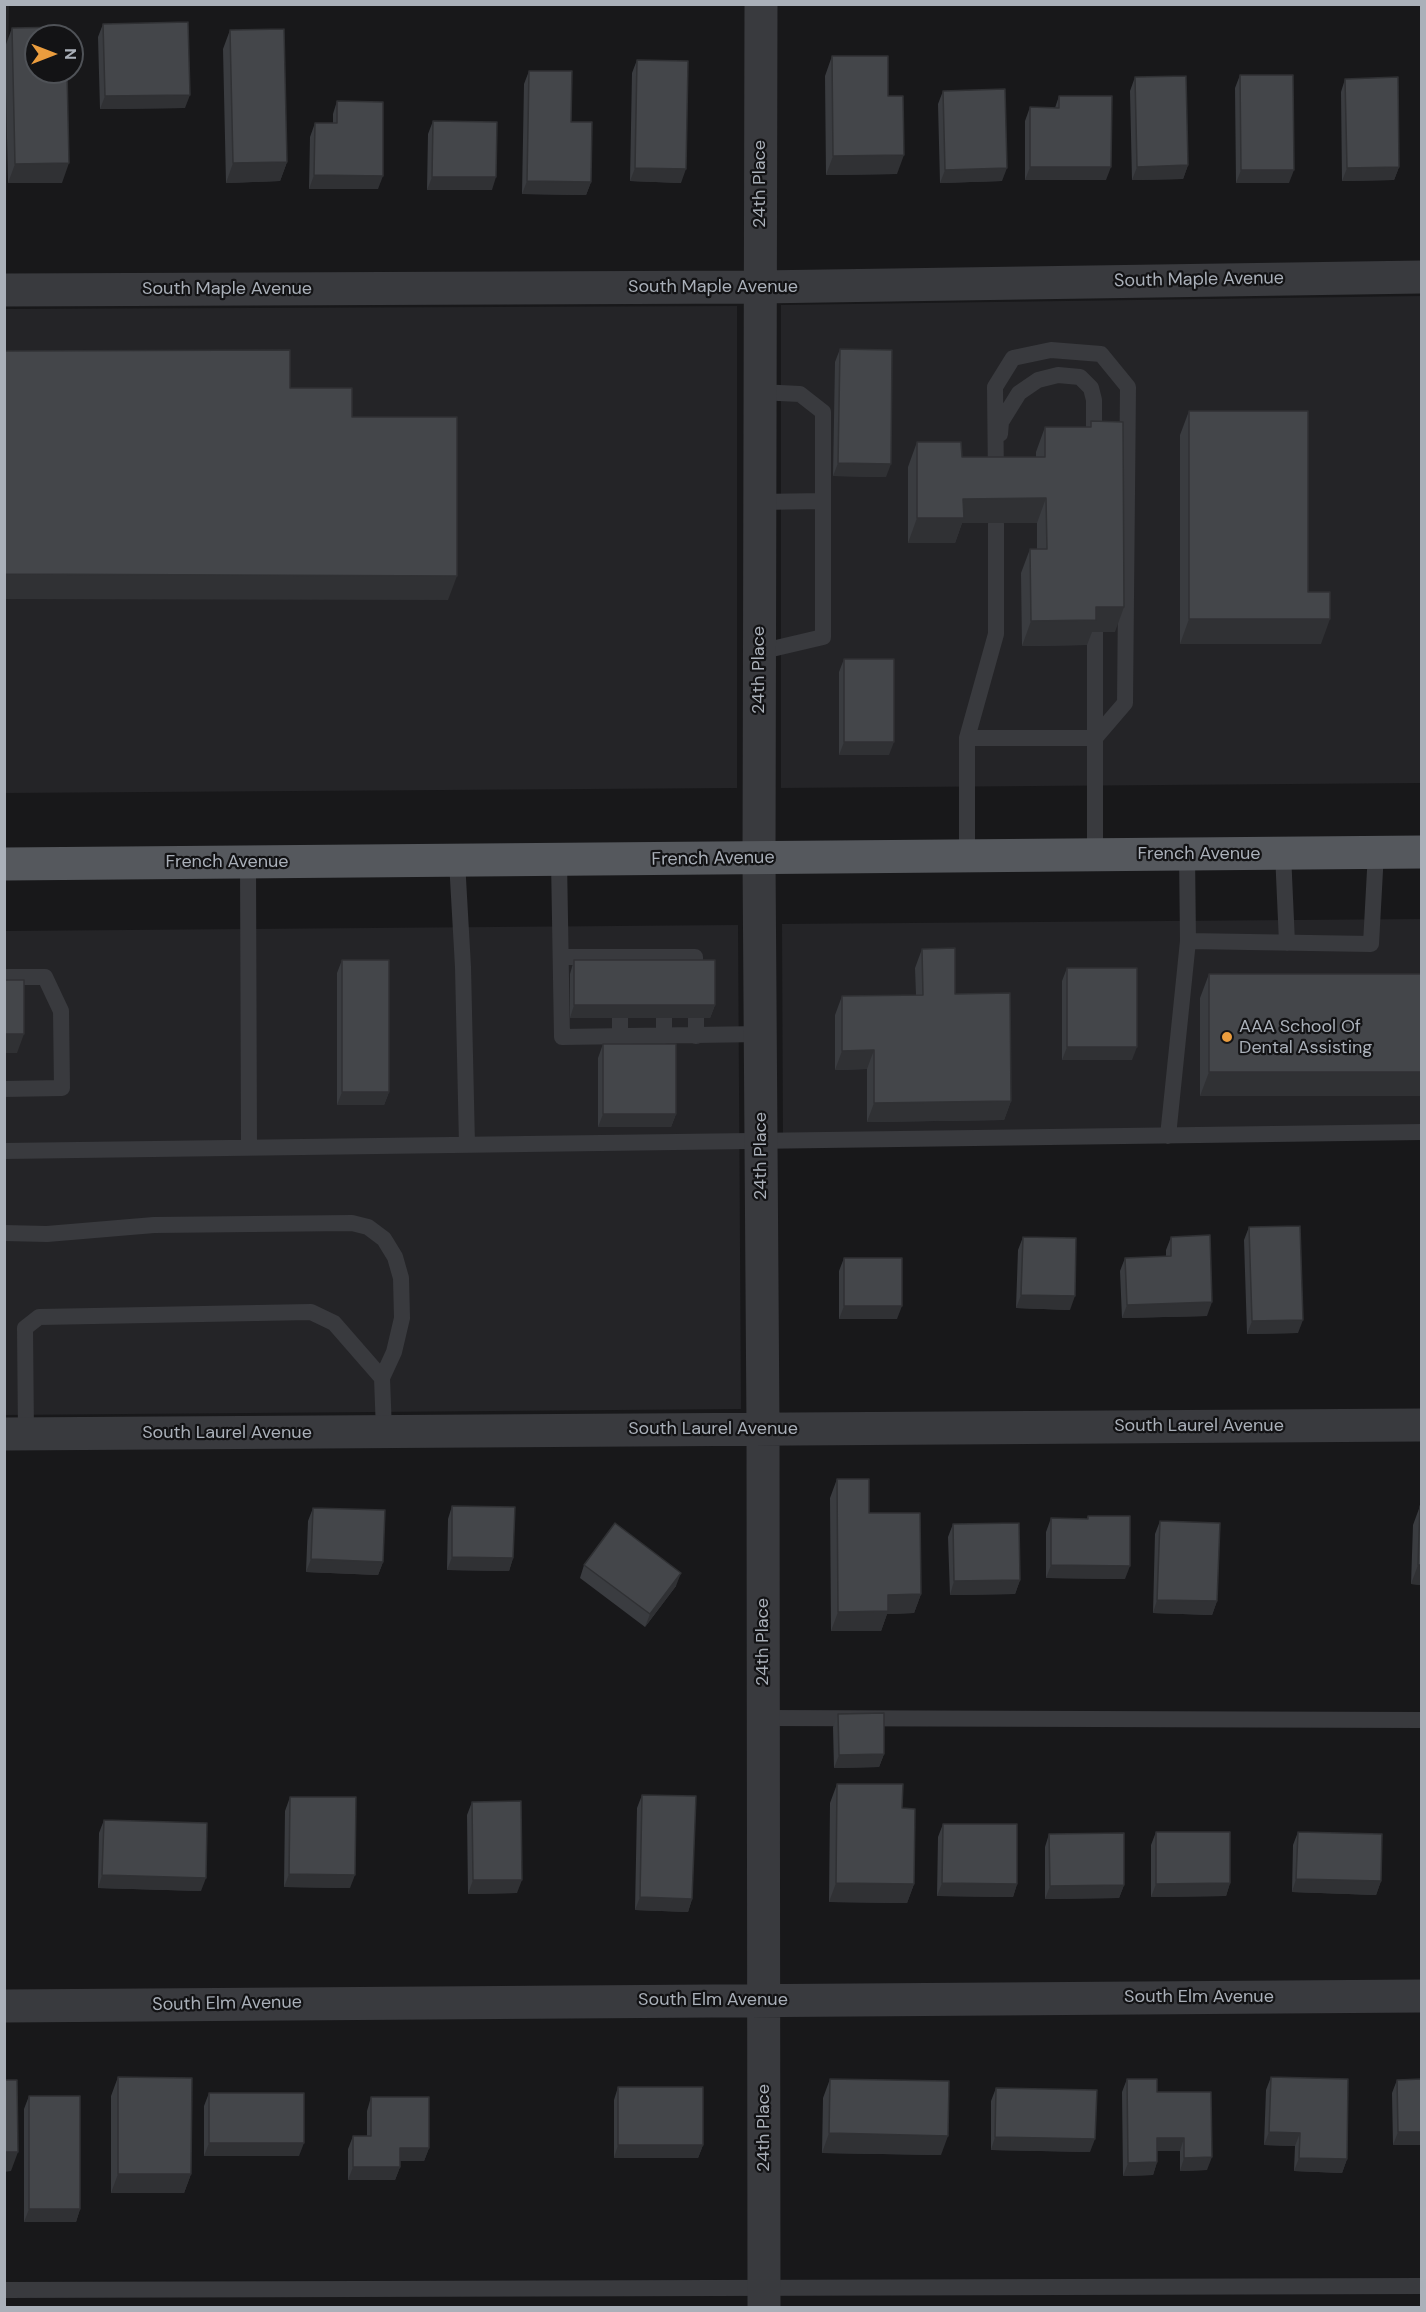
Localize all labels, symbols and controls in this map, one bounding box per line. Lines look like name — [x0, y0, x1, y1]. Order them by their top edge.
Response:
north arrow — [24, 24, 84, 84]
text: N — [60, 48, 81, 60]
street label: 24th Place — [749, 140, 771, 228]
street label: South Maple Avenue — [1114, 268, 1284, 292]
street label: South Maple Avenue — [628, 276, 798, 298]
street label: South Maple Avenue — [142, 278, 312, 300]
street label: 24th Place — [748, 626, 770, 714]
street label: French Avenue — [1137, 843, 1261, 865]
street label: French Avenue — [651, 847, 775, 871]
street label: French Avenue — [165, 851, 289, 873]
place label: AAA School Of Dental Assisting — [1239, 1016, 1372, 1058]
marker: AAA School Of Dental Assisting — [1220, 1030, 1234, 1044]
street label: 24th Place — [750, 1112, 772, 1200]
street label: South Laurel Avenue — [1114, 1415, 1284, 1437]
street label: South Laurel Avenue — [628, 1418, 798, 1440]
street label: South Laurel Avenue — [142, 1422, 312, 1444]
street label: 24th Place — [752, 1598, 774, 1686]
street label: South Elm Avenue — [1124, 1986, 1274, 2008]
street label: South Elm Avenue — [638, 1989, 788, 2011]
street label: South Elm Avenue — [152, 1992, 302, 2016]
street label: 24th Place — [753, 2084, 775, 2172]

